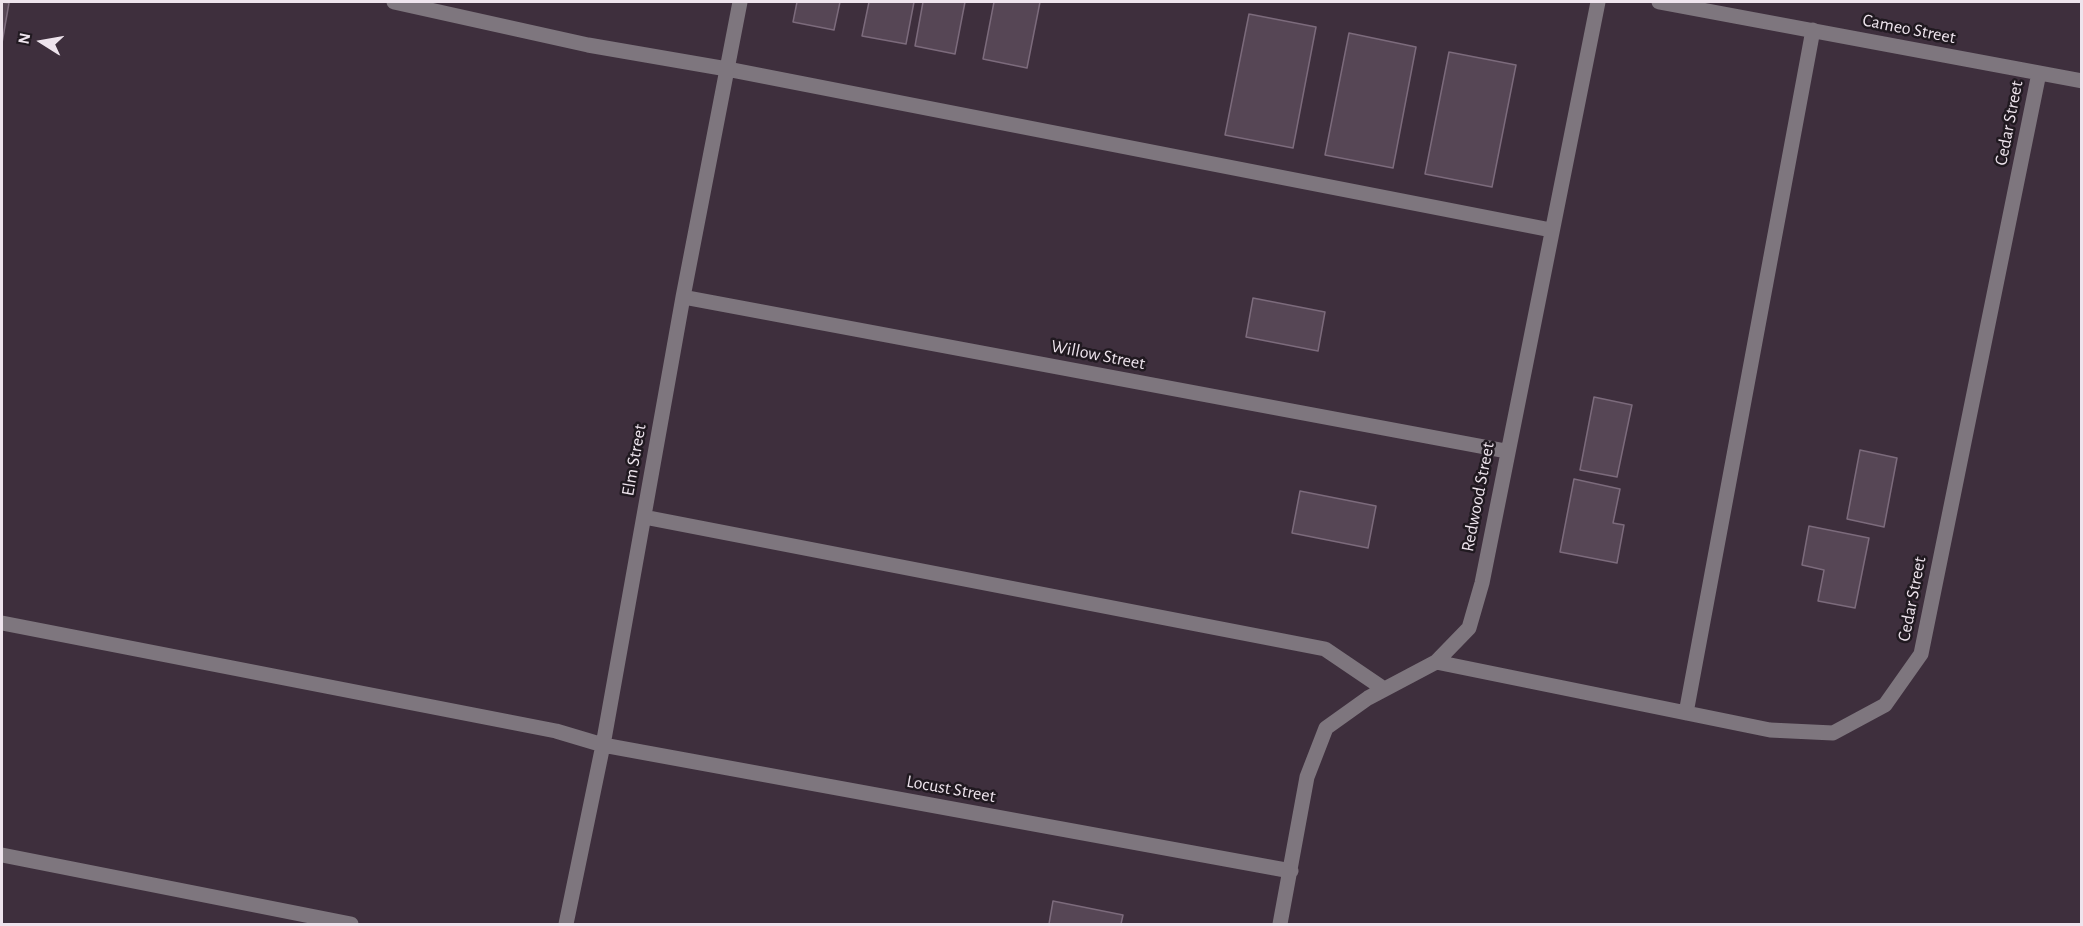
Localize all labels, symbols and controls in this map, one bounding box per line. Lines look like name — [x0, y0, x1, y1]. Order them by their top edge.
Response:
street label: Cameo Street — [1861, 9, 1957, 49]
north arrow — [12, 12, 72, 72]
text: N — [15, 32, 33, 46]
street label: Cedar Street — [1990, 79, 2028, 167]
street label: Willow Street — [1049, 335, 1147, 375]
street label: Elm Street — [617, 422, 651, 498]
street label: Redwood Street — [1457, 440, 1499, 554]
street label: Cedar Street — [1893, 555, 1931, 643]
street label: Locust Street — [905, 771, 997, 807]

